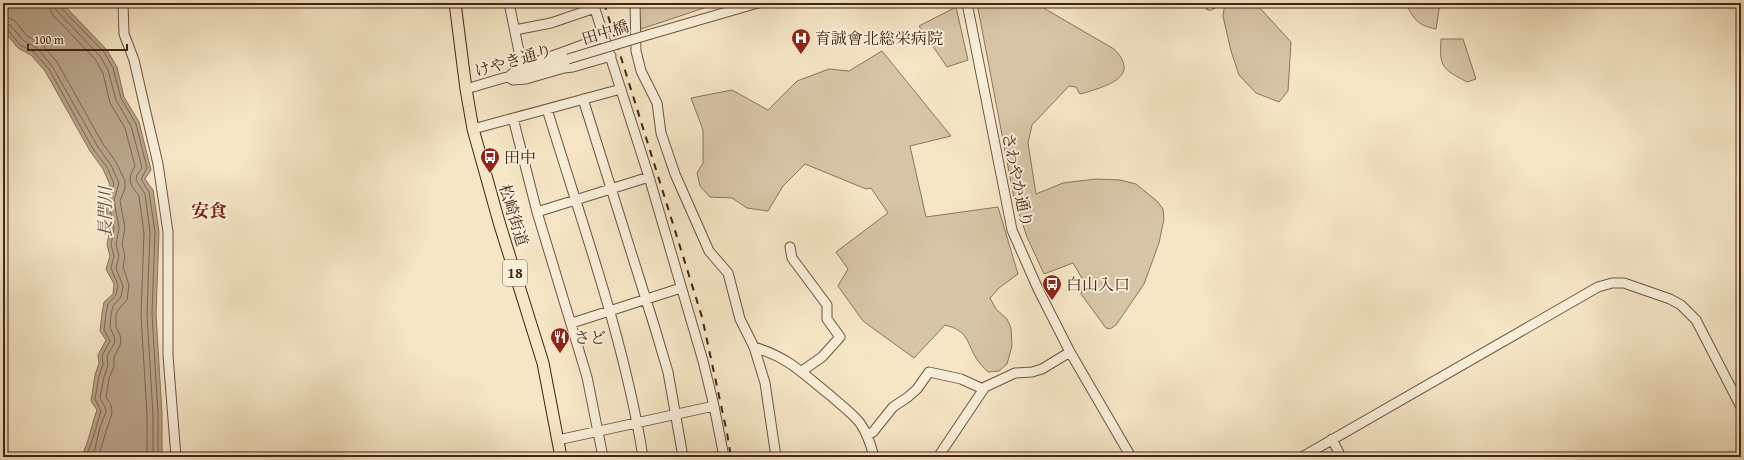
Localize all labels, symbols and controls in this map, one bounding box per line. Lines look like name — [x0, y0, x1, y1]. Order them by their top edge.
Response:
street label: 田中橋 — [579, 14, 631, 50]
scale bar — [28, 26, 127, 52]
place label: 育誠會北総栄病院 — [815, 26, 943, 50]
hospital icon: 育誠會北総栄病院 — [790, 27, 812, 55]
text: 100 m — [34, 31, 64, 48]
street label: けやき通り — [471, 37, 555, 83]
street label: さわやか通り — [996, 131, 1040, 229]
place label: 田中 — [504, 145, 536, 169]
bus stop icon: 田中 — [479, 146, 501, 174]
street label: 松崎街道 — [493, 181, 535, 249]
water label: 長門川 — [92, 185, 117, 238]
district label: 安食 — [191, 197, 227, 224]
road number: 18 — [503, 260, 527, 286]
place label: 白山入口 — [1066, 272, 1130, 296]
bus stop icon: 白山入口 — [1041, 273, 1063, 301]
place label: さど — [574, 325, 606, 349]
restaurant icon: さど — [549, 326, 571, 354]

